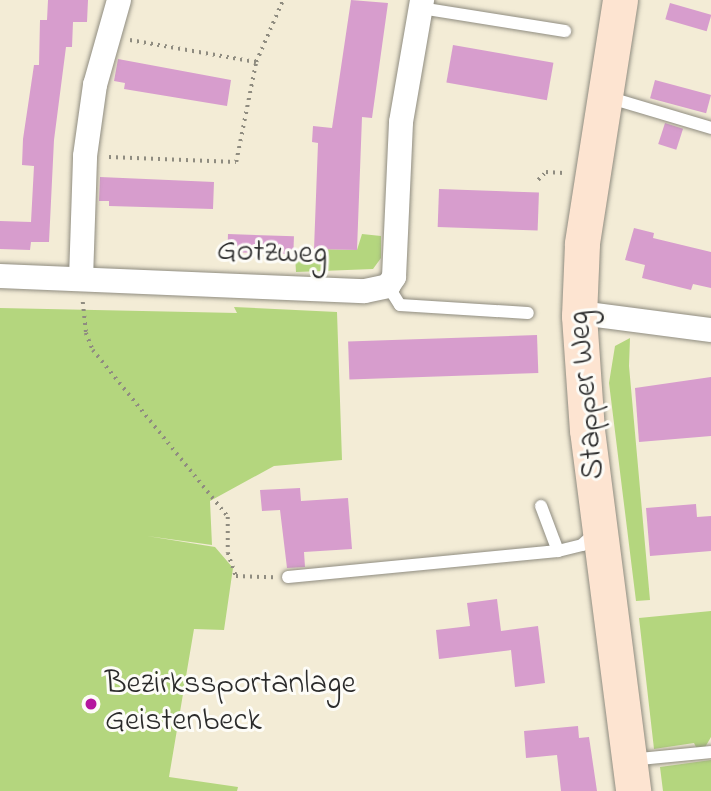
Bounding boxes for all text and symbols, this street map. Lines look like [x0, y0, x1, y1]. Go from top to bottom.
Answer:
street label: Gotzweg [216, 233, 328, 275]
street label: Stapper Weg [562, 309, 614, 481]
place label: Bezirkssportanlage Geistenbeck [105, 667, 356, 742]
marker: Bezirkssportanlage Geistenbeck [83, 696, 99, 712]

